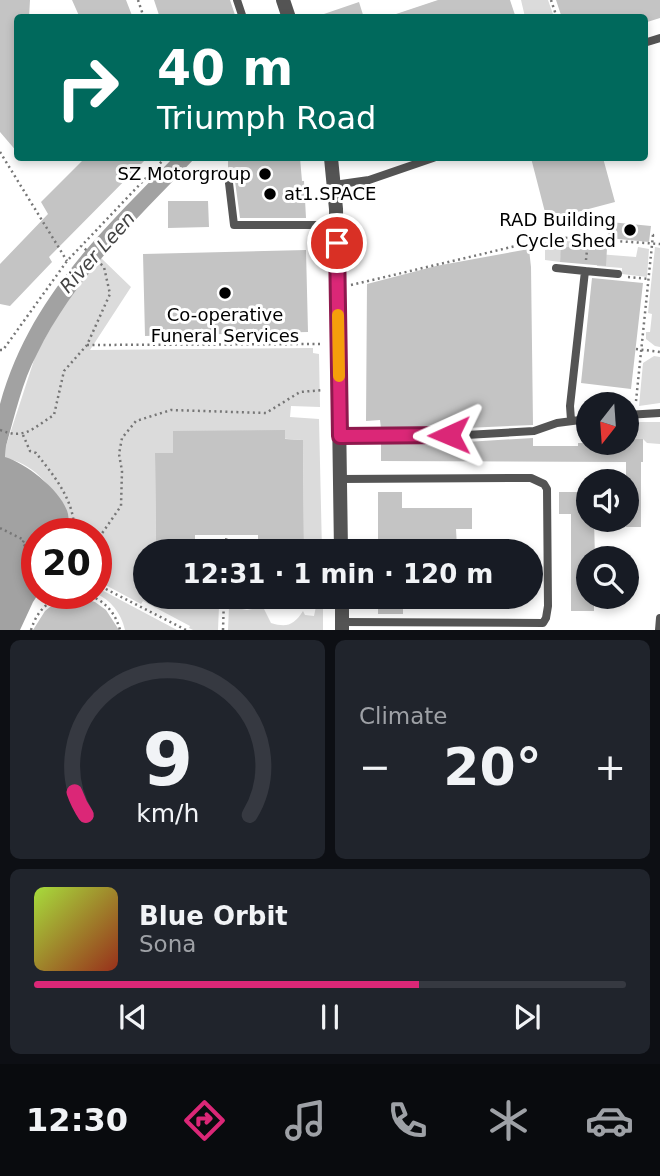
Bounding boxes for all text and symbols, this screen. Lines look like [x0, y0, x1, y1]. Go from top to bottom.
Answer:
text: 40 m [157, 40, 293, 97]
icon: right [42, 42, 133, 133]
text: Triumph Road [157, 99, 376, 137]
place label: SZ Motorgroup [118, 163, 251, 184]
marker: SZ Motorgroup [257, 166, 273, 182]
place label: at1.SPACE [284, 183, 376, 204]
marker: at1.SPACE [262, 186, 278, 202]
water label: River Leen [55, 207, 139, 297]
place label: RAD Building Cycle Shed [499, 209, 616, 251]
pin [307, 213, 367, 273]
marker: RAD Building Cycle Shed [622, 222, 638, 238]
icon: arrive [318, 224, 356, 262]
marker: Co-operative Funeral Services [217, 285, 233, 301]
place label: Co-operative Funeral Services [151, 304, 299, 346]
north arrow [576, 392, 639, 455]
map controls [576, 392, 639, 609]
position arrow [412, 398, 486, 472]
button: sound [576, 469, 639, 532]
speed limit sign: 20 [21, 518, 112, 609]
button: search [576, 546, 639, 609]
text: 12:31 · 1 min · 120 m [183, 559, 493, 589]
text: Climate [359, 703, 448, 729]
text: 9 [142, 718, 193, 803]
text: 20° [443, 737, 542, 797]
text: − [359, 745, 391, 789]
text: + [594, 745, 626, 789]
text: km/h [136, 799, 199, 828]
text: Blue Orbit [139, 901, 288, 931]
text: Sona [139, 931, 196, 957]
icon: previous [114, 998, 152, 1036]
icon: pause [311, 998, 349, 1036]
icon: next [508, 998, 546, 1036]
icon: directions [180, 1096, 229, 1145]
icon: music [281, 1096, 330, 1145]
icon: phone [383, 1096, 432, 1145]
icon: climate [484, 1096, 533, 1145]
icon: car [585, 1096, 634, 1145]
text: 12:30 [26, 1101, 128, 1139]

